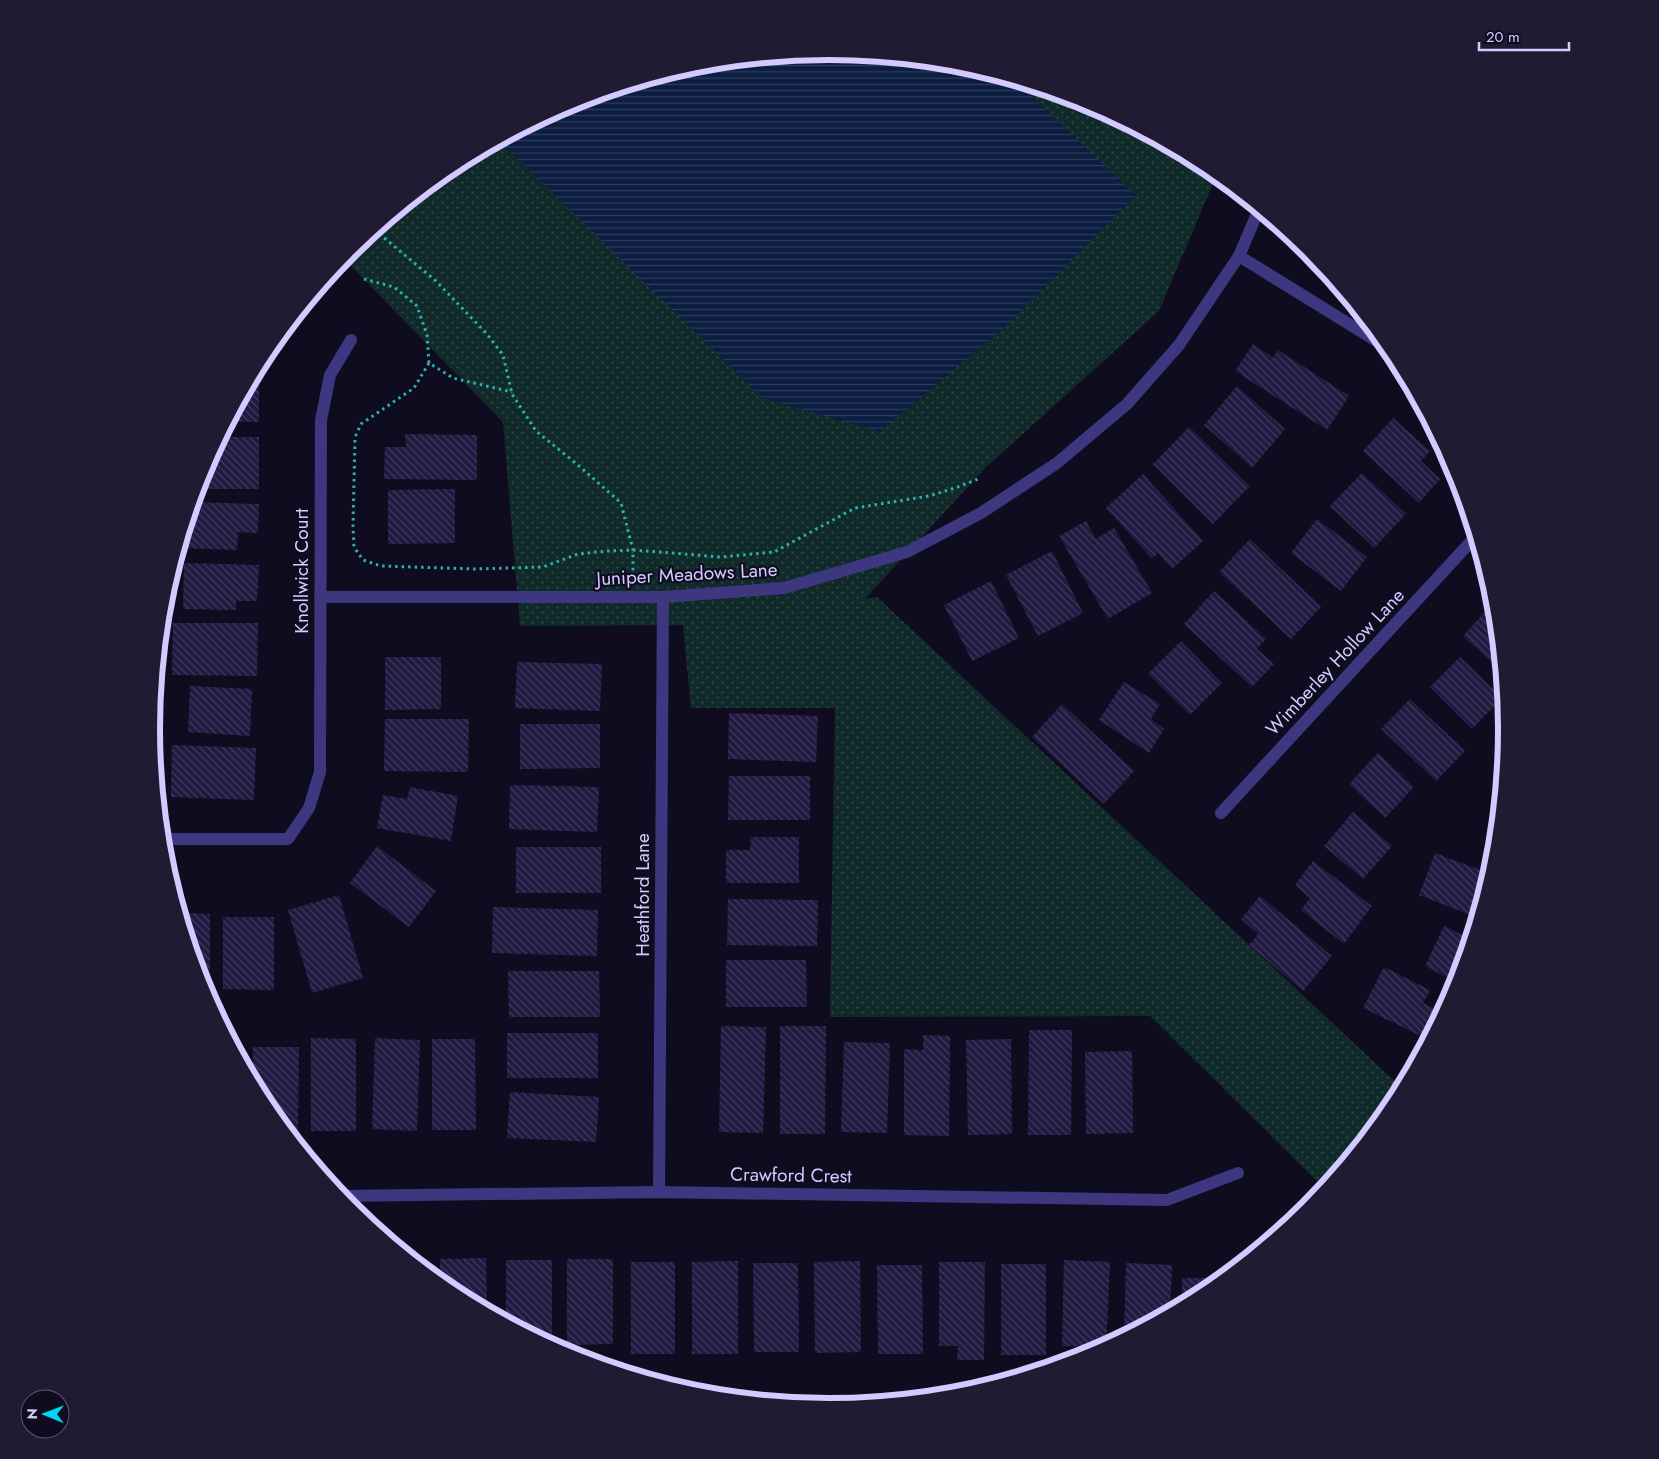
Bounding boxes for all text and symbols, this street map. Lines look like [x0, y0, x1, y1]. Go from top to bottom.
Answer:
scale bar [1479, 20, 1569, 52]
text: 20 m [1486, 26, 1520, 48]
street label: Knollwick Court [288, 508, 315, 634]
street label: Juniper Meadows Lane [593, 556, 778, 592]
street label: Wimberley Hollow Lane [1259, 582, 1411, 742]
street label: Heathford Lane [629, 833, 656, 957]
street label: Crawford Crest [730, 1160, 852, 1190]
north arrow [20, 1389, 70, 1439]
text: N [22, 1408, 42, 1420]

